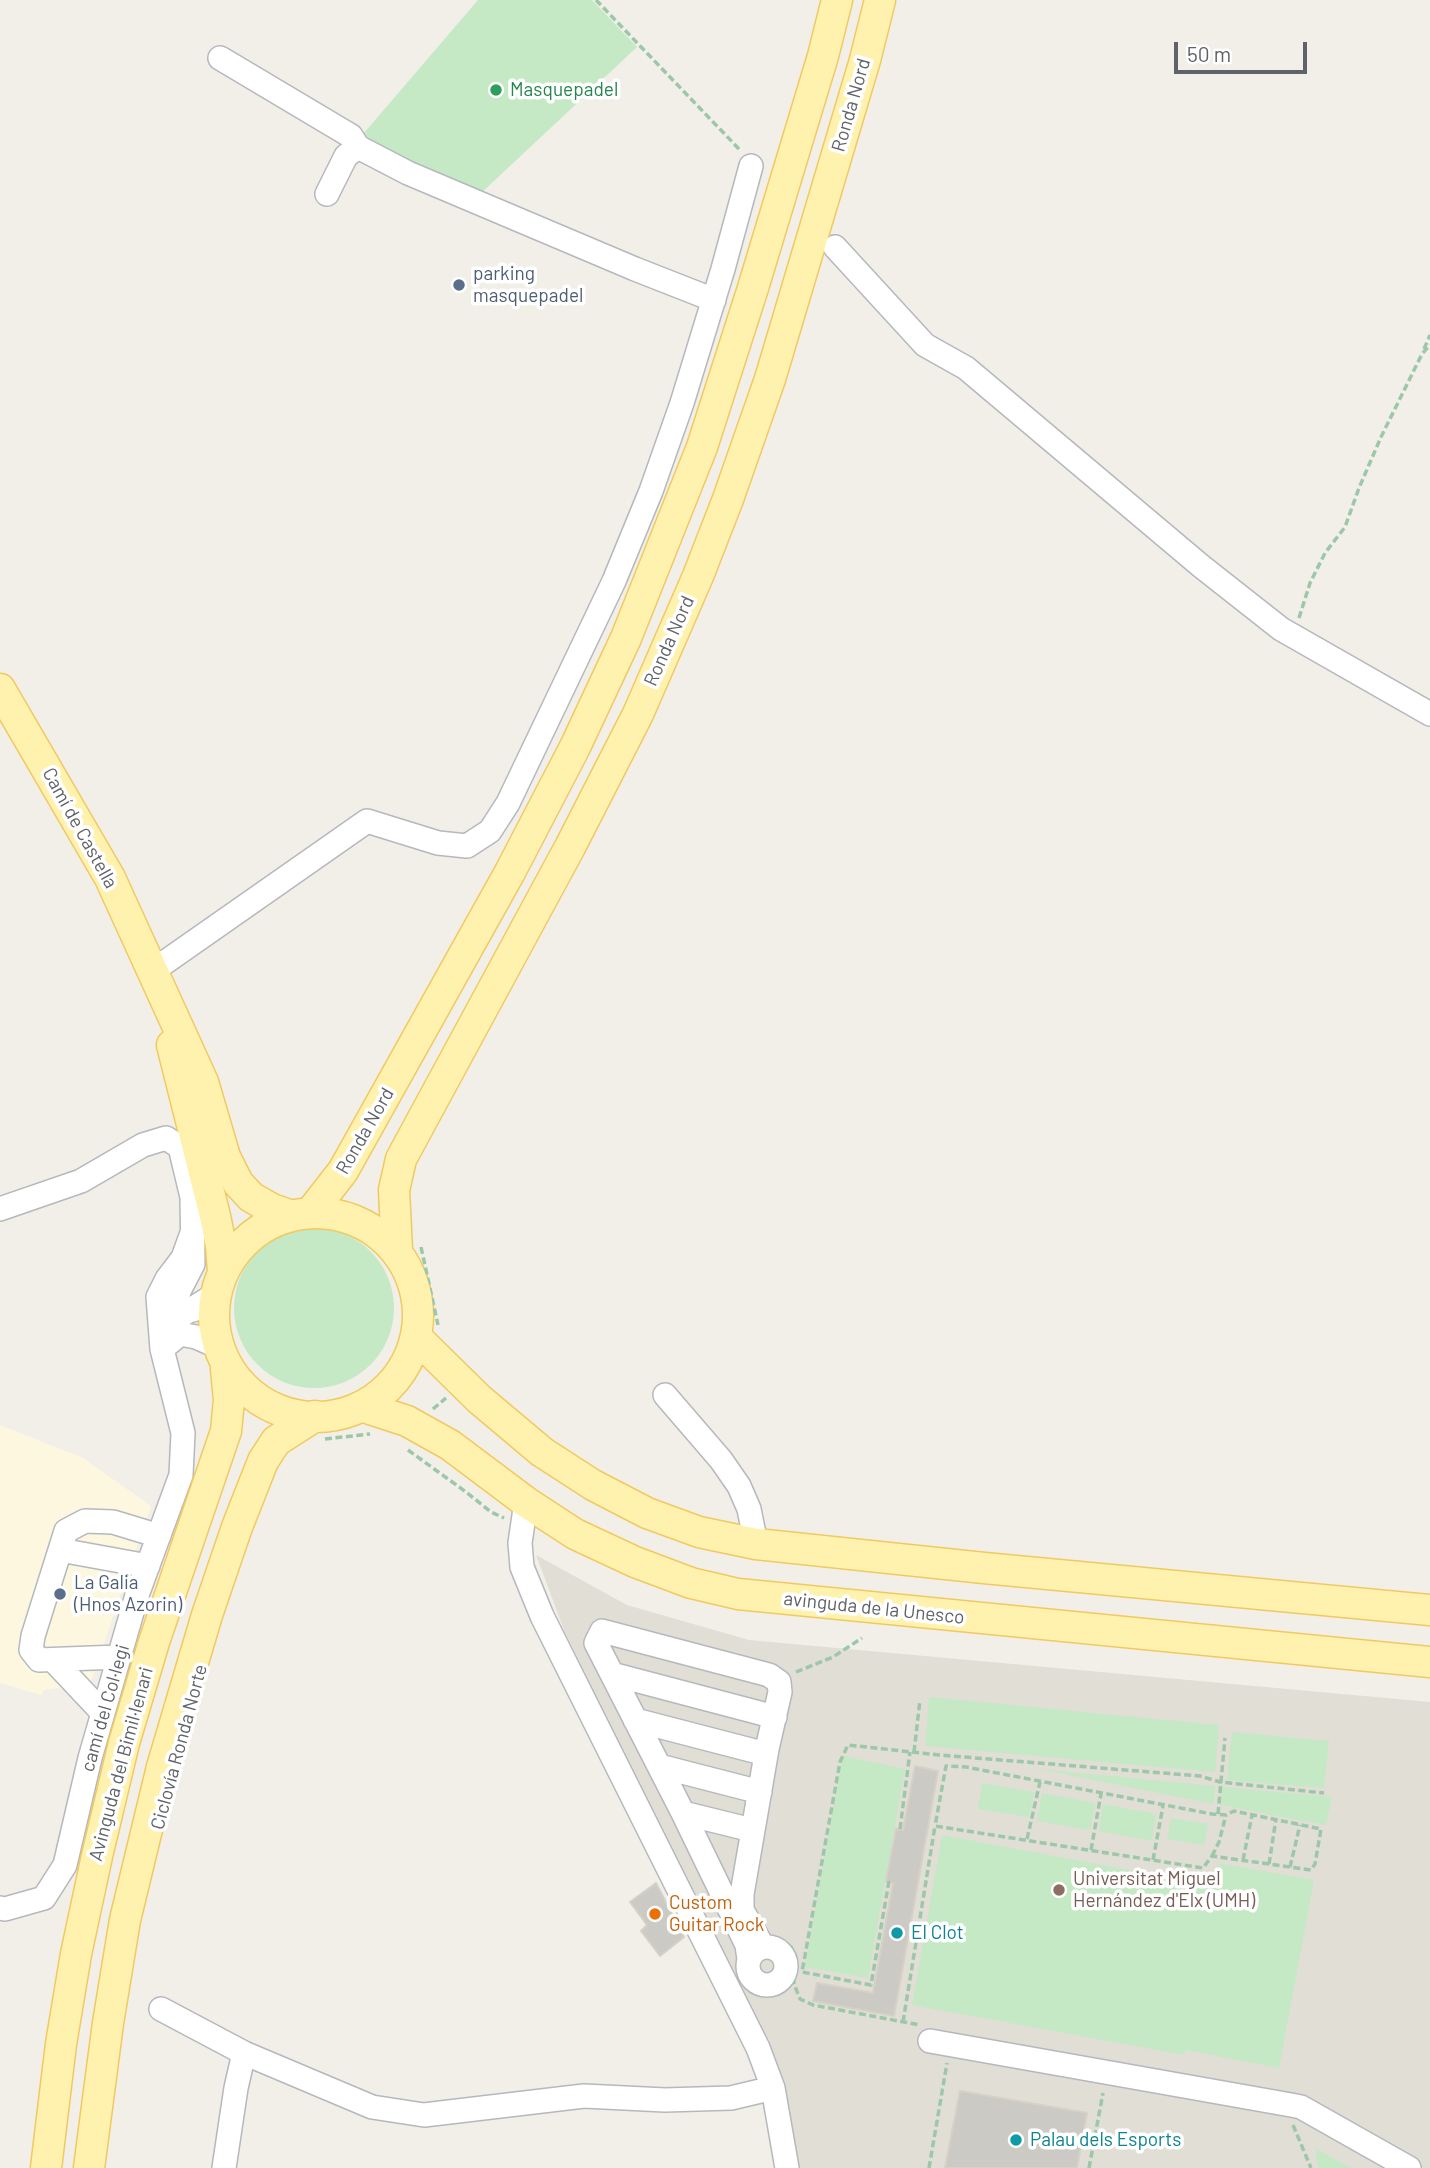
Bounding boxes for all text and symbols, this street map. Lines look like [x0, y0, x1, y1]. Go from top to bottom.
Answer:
scale bar [1178, 28, 1311, 72]
text: 50 m [1187, 41, 1231, 66]
street label: Ronda Nord [827, 56, 875, 154]
place label: Masquepadel [510, 79, 618, 101]
marker: Masquepadel [488, 82, 504, 98]
place label: parking masquepadel [473, 263, 583, 307]
marker: parking masquepadel [451, 277, 467, 293]
street label: Ronda Nord [639, 592, 699, 690]
street label: Camí de Castella [37, 764, 123, 892]
street label: Ronda Nord [331, 1084, 399, 1178]
place label: La Galia (Hnos Azorin) [74, 1572, 182, 1616]
marker: La Galia (Hnos Azorin) [52, 1586, 68, 1602]
street label: avinguda de la Unesco [782, 1587, 966, 1629]
street label: camí del Col·legi [76, 1642, 134, 1774]
street label: Ciclovía Ronda Norte [146, 1662, 212, 1832]
street label: Avinguda del Bimil·lenari [84, 1665, 158, 1863]
place label: Universitat Miguel Hernández d'Elx (UMH) [1073, 1868, 1255, 1912]
marker: Universitat Miguel Hernández d'Elx (UMH) [1051, 1882, 1067, 1898]
place label: Custom Guitar Rock [669, 1892, 764, 1936]
marker: Custom Guitar Rock [647, 1906, 663, 1922]
place label: El Clot [911, 1922, 964, 1944]
marker: El Clot [889, 1925, 905, 1941]
place label: Palau dels Esports [1030, 2129, 1181, 2151]
marker: Palau dels Esports [1008, 2132, 1024, 2148]

